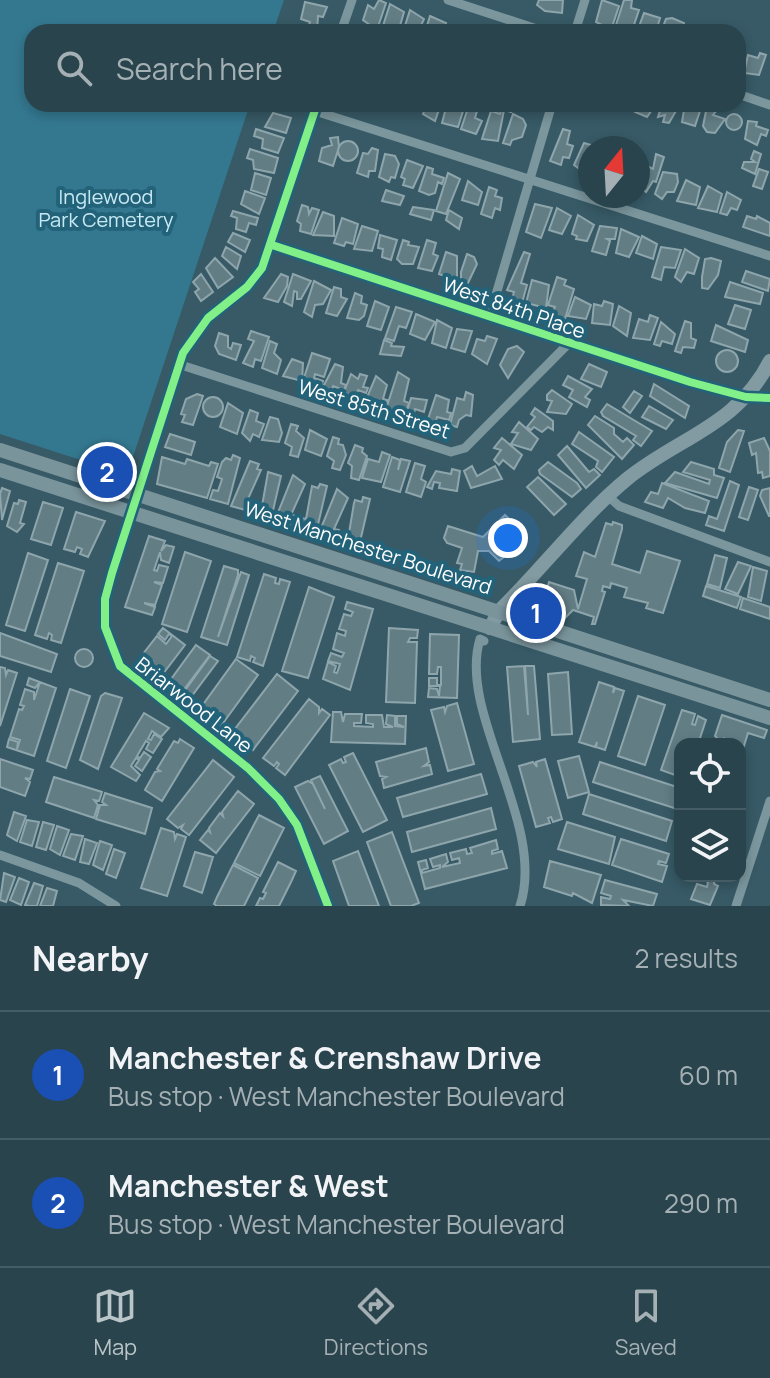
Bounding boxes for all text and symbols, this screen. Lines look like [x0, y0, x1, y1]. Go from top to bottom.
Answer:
search box [24, 24, 746, 112]
icon: search [52, 46, 96, 90]
text: Search here [116, 48, 283, 89]
north arrow [578, 136, 650, 208]
park label: Inglewood Park Cemetery [38, 183, 174, 233]
street label: West 84th Place [439, 270, 589, 345]
street label: West 85th Street [295, 373, 453, 444]
pin: 2 [81, 442, 133, 502]
street label: West Manchester Boulevard [241, 495, 495, 600]
your location [488, 518, 528, 558]
pin: 1 [510, 583, 562, 643]
street label: Briarwood Lane [130, 650, 258, 759]
map controls [674, 738, 746, 882]
button: locate [674, 738, 746, 810]
button: layers [674, 810, 746, 882]
text: Nearby [32, 935, 148, 981]
text: 2 results [634, 940, 738, 976]
text: Manchester & Crenshaw Drive [108, 1037, 541, 1078]
text: 1 [52, 1057, 64, 1093]
text: 60 m [679, 1057, 738, 1093]
text: Bus stop · West Manchester Boulevard [108, 1078, 565, 1114]
text: Manchester & West [108, 1165, 389, 1206]
text: 2 [50, 1185, 66, 1221]
text: 290 m [664, 1185, 738, 1221]
text: Bus stop · West Manchester Boulevard [108, 1206, 565, 1242]
tab: Map [93, 1284, 137, 1362]
tab: Directions [324, 1284, 428, 1362]
tab: Saved [615, 1284, 677, 1362]

